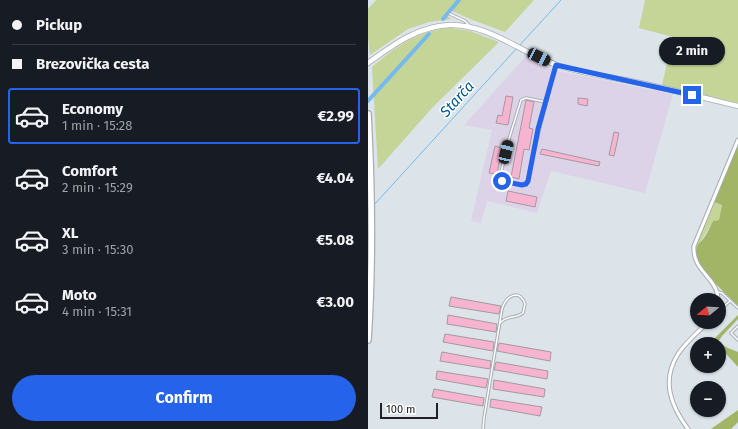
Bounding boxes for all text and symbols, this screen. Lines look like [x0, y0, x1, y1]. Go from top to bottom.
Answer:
text: Pickup [36, 16, 82, 34]
callout: 2 min [659, 37, 725, 65]
text: 2 min [676, 43, 708, 58]
car [526, 46, 552, 68]
text: Brezovička cesta [36, 55, 150, 73]
water label: Starča [436, 77, 478, 121]
route end [683, 86, 701, 104]
icon: car [14, 98, 50, 134]
text: Economy [62, 100, 123, 118]
text: €2.99 [317, 107, 354, 125]
text: 1 min · 15:28 [62, 118, 132, 133]
car [497, 139, 515, 165]
icon: car [14, 160, 50, 196]
text: Comfort [62, 162, 118, 180]
text: €4.04 [316, 169, 354, 187]
route start [493, 172, 511, 190]
text: 2 min · 15:29 [62, 180, 133, 195]
icon: car [14, 222, 50, 258]
text: XL [62, 224, 78, 242]
text: €5.08 [316, 231, 354, 249]
text: 3 min · 15:30 [62, 242, 134, 257]
icon: car [14, 284, 50, 320]
text: Moto [62, 286, 97, 304]
text: €3.00 [316, 293, 354, 311]
north arrow [690, 293, 726, 329]
map controls [690, 293, 726, 417]
text: 4 min · 15:31 [62, 304, 132, 319]
button: + [690, 337, 726, 373]
button: Confirm [12, 375, 356, 421]
button: − [690, 381, 726, 417]
scale bar [380, 401, 438, 420]
text: 100 m [386, 403, 415, 416]

